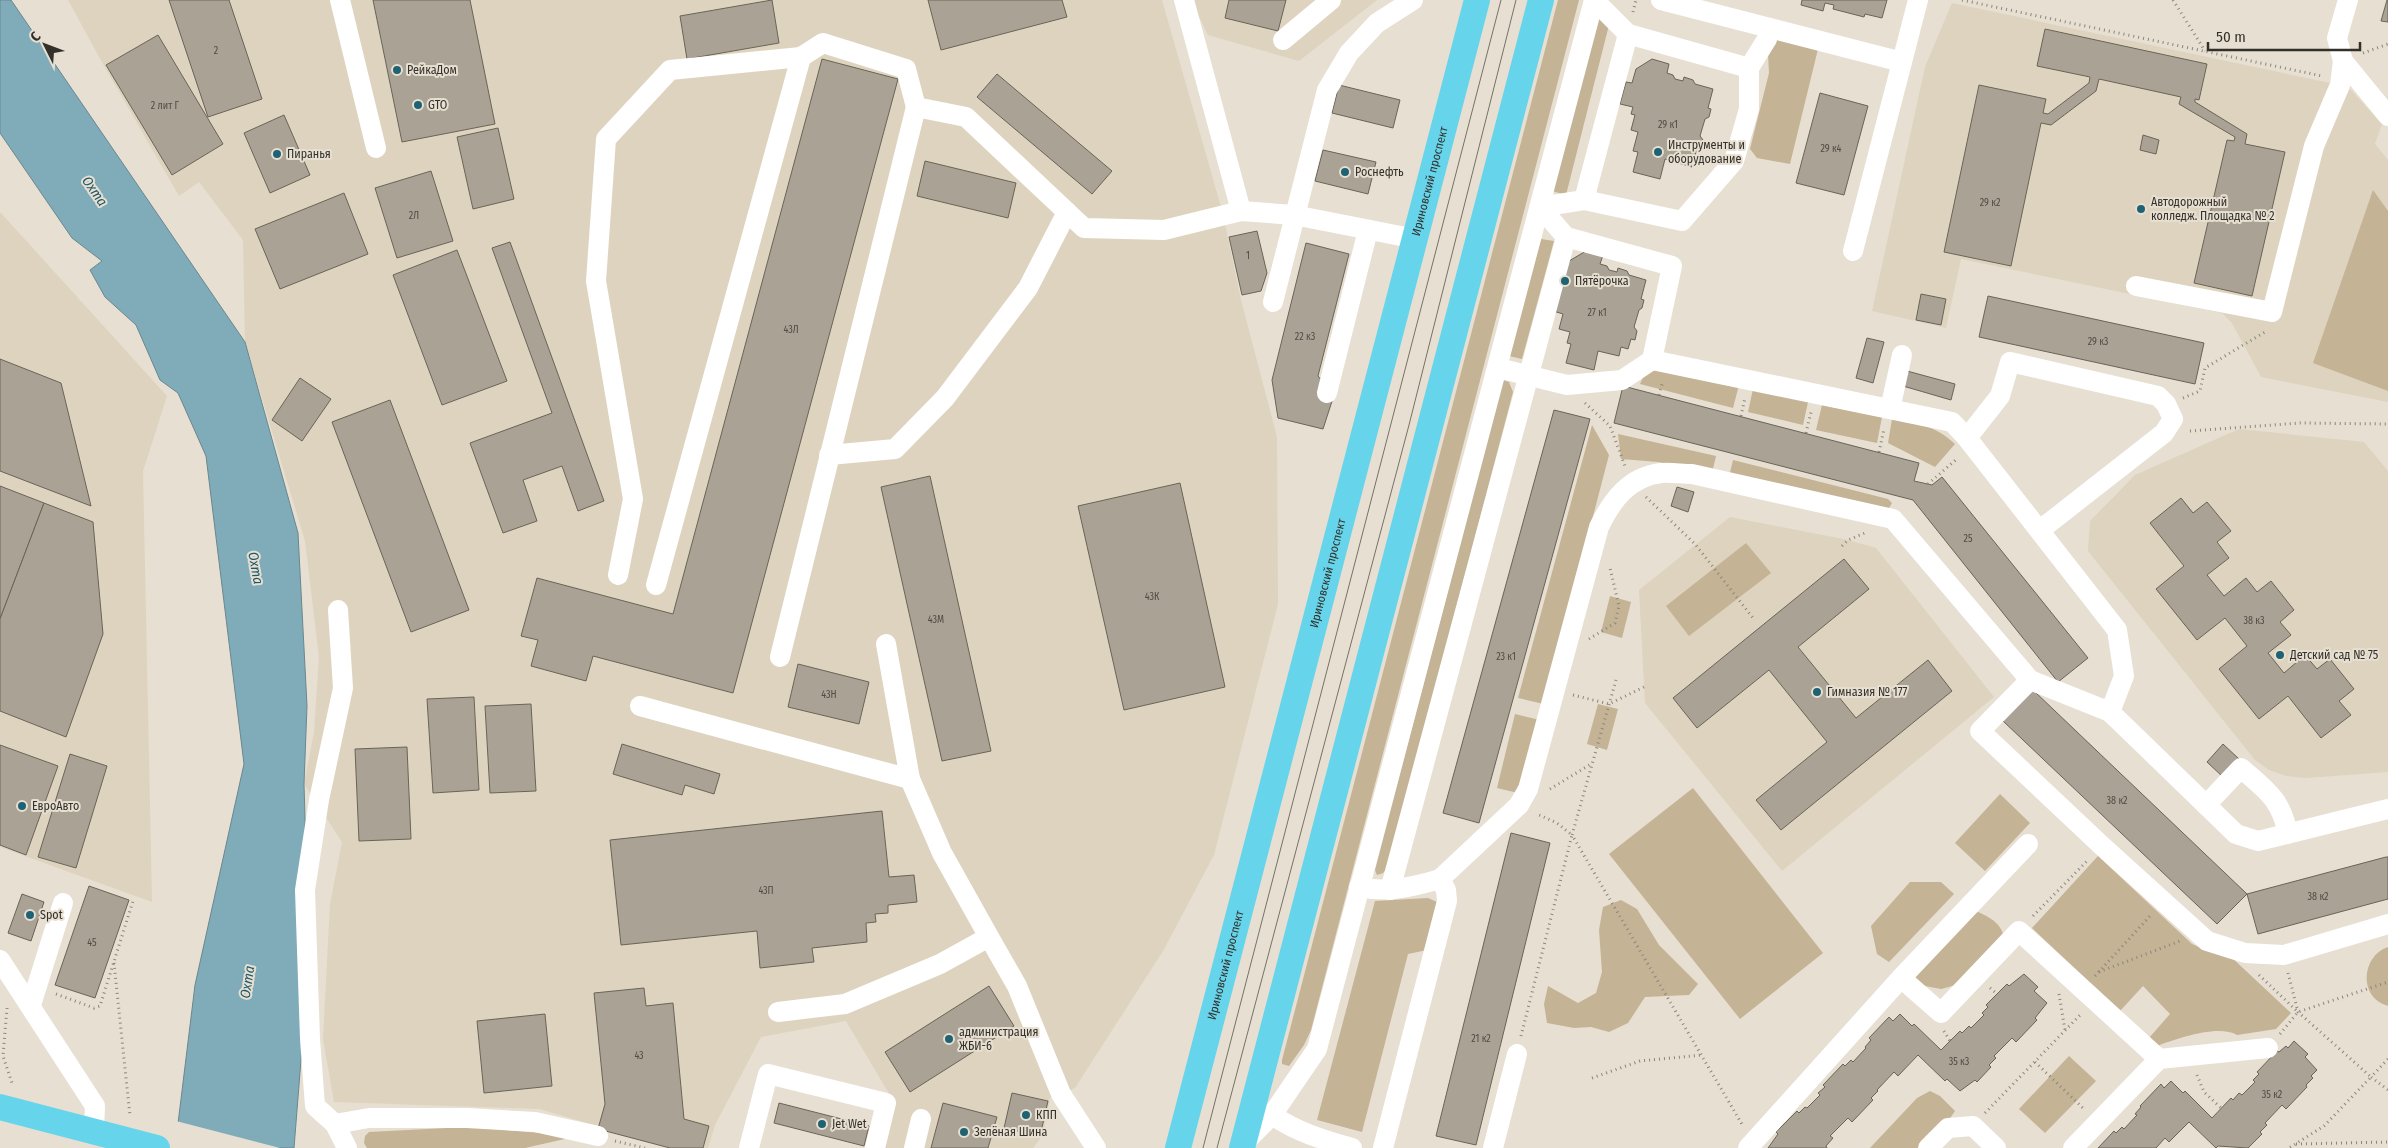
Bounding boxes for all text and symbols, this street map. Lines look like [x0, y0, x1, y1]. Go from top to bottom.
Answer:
north arrow [20, 20, 70, 70]
scale bar [2208, 20, 2360, 52]
text: С [27, 28, 45, 45]
text: 50 m [2216, 28, 2246, 46]
house number: 2 [214, 45, 219, 57]
place label: РейкаДом [407, 63, 457, 77]
marker: РейкаДом [391, 64, 403, 76]
place label: GTO [428, 98, 447, 112]
marker: GTO [412, 99, 424, 111]
house number: 2 лит Г [151, 100, 180, 112]
house number: 29 к1 [1658, 119, 1678, 131]
street label: Ириновский проспект [1409, 125, 1451, 237]
place label: Инструменты и оборудование [1668, 138, 1745, 166]
house number: 29 к4 [1821, 143, 1842, 155]
marker: Инструменты и оборудование [1652, 146, 1664, 158]
place label: Пиранья [287, 147, 331, 161]
marker: Пиранья [271, 148, 283, 160]
place label: Роснефть [1355, 165, 1404, 179]
marker: Роснефть [1339, 166, 1351, 178]
water label: Охта [78, 173, 111, 210]
place label: Автодорожный колледж. Площадка № 2 [2151, 195, 2275, 223]
house number: 29 к2 [1980, 197, 2001, 209]
marker: Автодорожный колледж. Площадка № 2 [2135, 203, 2147, 215]
house number: 2Л [409, 210, 419, 222]
house number: 1 [1246, 250, 1250, 262]
place label: Пятёрочка [1575, 274, 1629, 288]
marker: Пятёрочка [1559, 275, 1571, 287]
house number: 27 к1 [1587, 307, 1607, 319]
house number: 43Л [783, 324, 799, 336]
house number: 22 к3 [1295, 331, 1316, 343]
house number: 29 к3 [2088, 336, 2109, 348]
street label: Ириновский проспект [1307, 517, 1349, 629]
house number: 25 [1964, 533, 1973, 545]
water label: Охта [244, 551, 267, 586]
house number: 43К [1145, 591, 1160, 603]
house number: 43М [928, 614, 944, 626]
house number: 38 к3 [2243, 615, 2265, 627]
place label: Детский сад № 75 [2289, 648, 2379, 662]
marker: Детский сад № 75 [2274, 649, 2286, 661]
house number: 23 к1 [1496, 651, 1516, 663]
place label: Гимназия № 177 [1827, 685, 1908, 699]
marker: Гимназия № 177 [1811, 686, 1823, 698]
house number: 43Н [821, 689, 837, 701]
house number: 38 к2 [2107, 795, 2128, 807]
place label: ЕвроАвто [32, 799, 79, 813]
marker: ЕвроАвто [16, 800, 28, 812]
house number: 43П [758, 885, 774, 897]
house number: 38 к2 [2308, 891, 2329, 903]
place label: Spot [40, 908, 63, 922]
marker: Spot [24, 909, 36, 921]
street label: Ириновский проспект [1205, 909, 1247, 1021]
house number: 45 [87, 937, 97, 949]
water label: Охта [237, 965, 258, 1000]
place label: администрация ЖБИ-6 [959, 1025, 1038, 1053]
marker: администрация ЖБИ-6 [943, 1033, 955, 1045]
house number: 21 к2 [1471, 1033, 1491, 1045]
house number: 43 [634, 1050, 644, 1062]
house number: 35 к3 [1949, 1056, 1970, 1068]
house number: 35 к2 [2262, 1089, 2283, 1101]
place label: КПП [1036, 1108, 1057, 1122]
marker: КПП [1020, 1109, 1032, 1121]
place label: Jet Wet [832, 1117, 867, 1131]
marker: Jet Wet [816, 1118, 828, 1130]
place label: Зелёная Шина [974, 1125, 1047, 1139]
marker: Зелёная Шина [958, 1126, 970, 1138]

